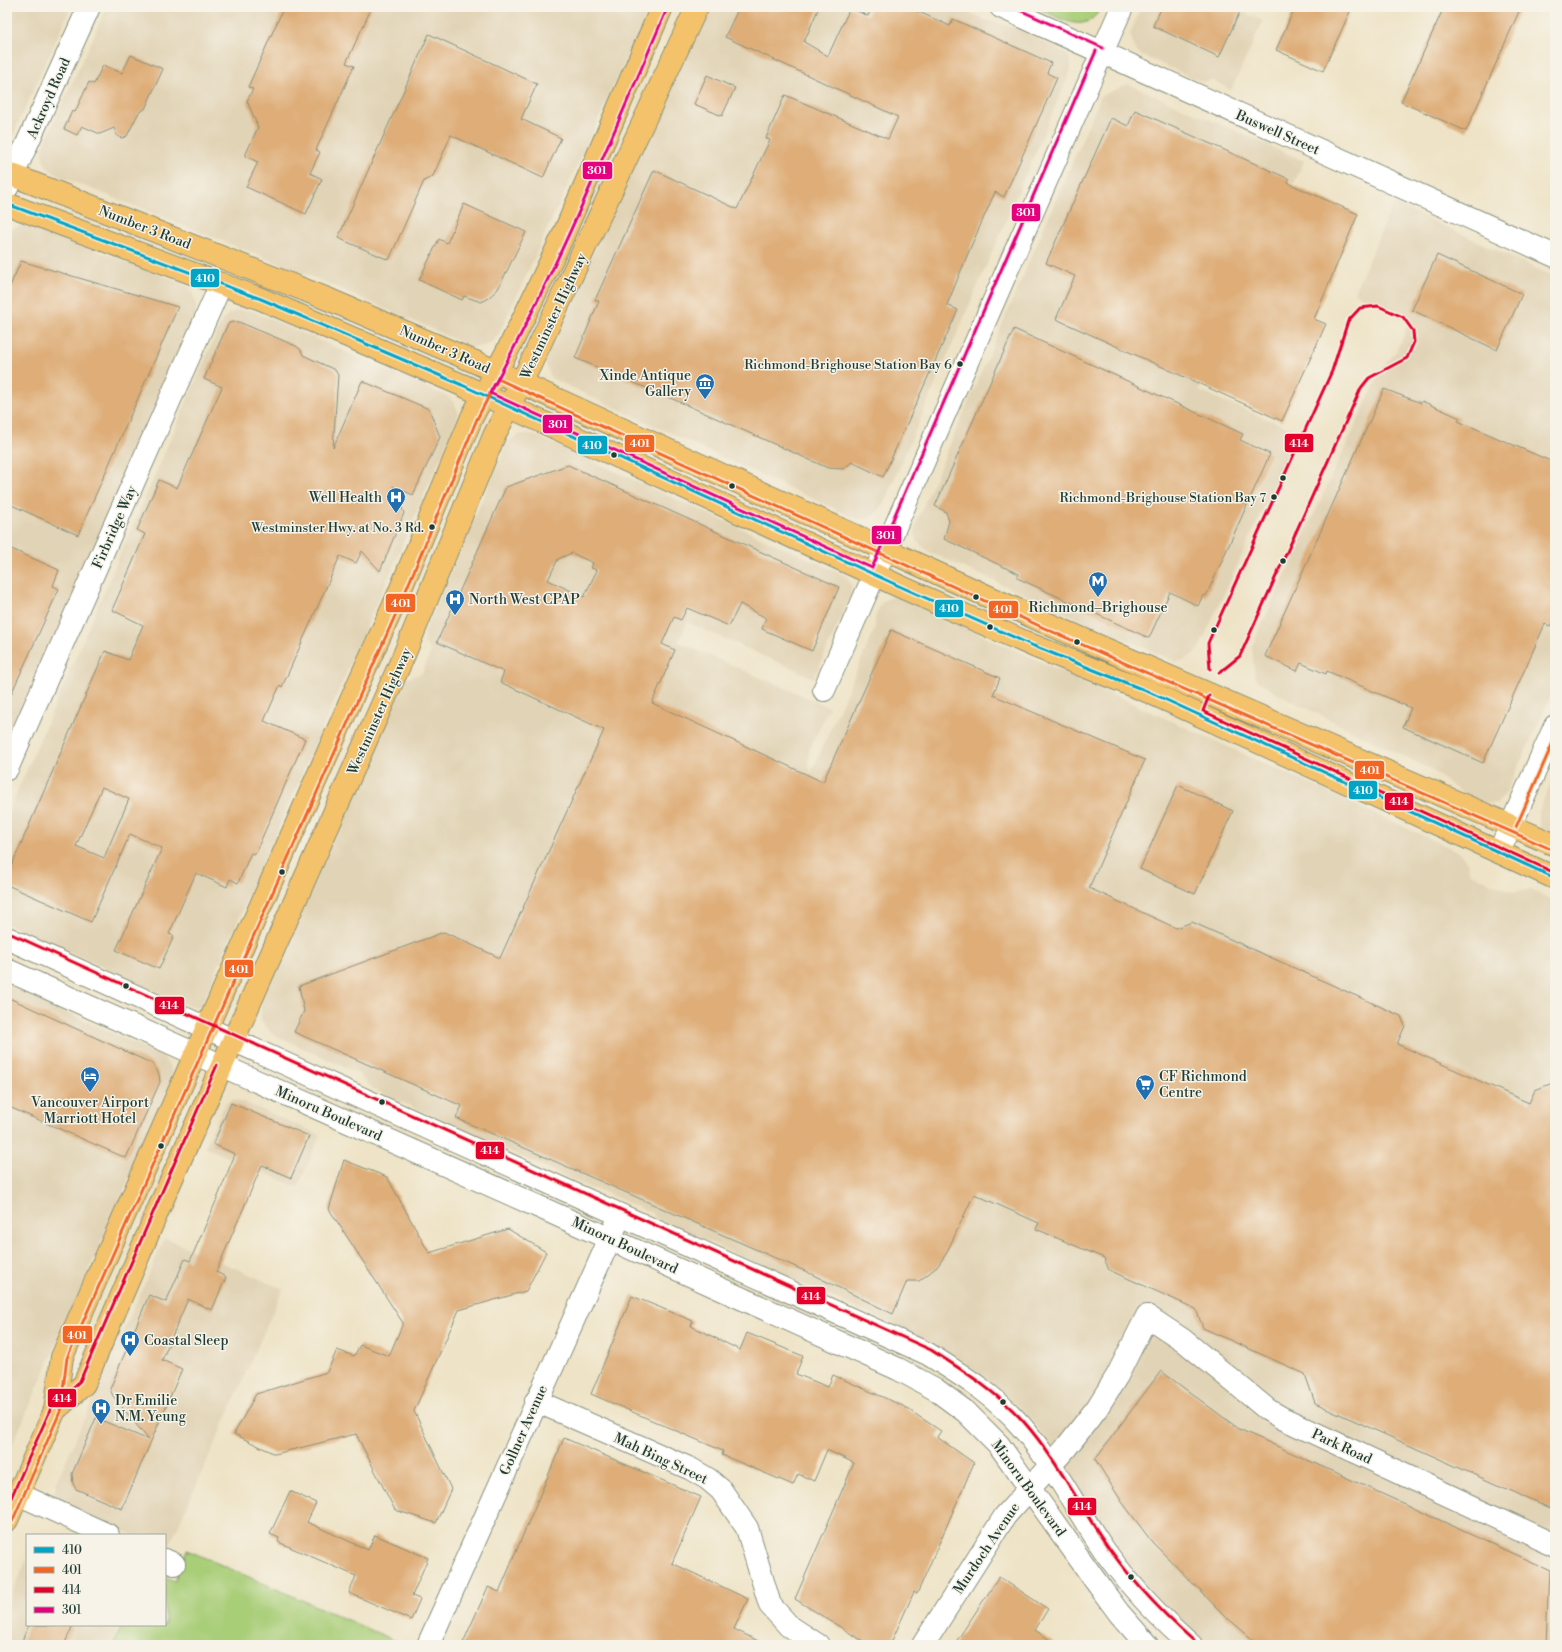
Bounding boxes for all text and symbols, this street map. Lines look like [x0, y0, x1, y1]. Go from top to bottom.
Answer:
street label: Ackroyd Road [23, 55, 75, 143]
street label: Buswell Street [1232, 106, 1322, 159]
line badge: 301 [582, 161, 613, 180]
text: 301 [587, 164, 607, 178]
street label: Number 3 Road [96, 202, 193, 254]
line badge: 301 [1011, 203, 1041, 222]
text: 301 [1016, 206, 1036, 220]
street label: Westminster Highway [516, 250, 591, 383]
line badge: 410 [190, 268, 220, 288]
text: 410 [195, 272, 215, 286]
street label: Number 3 Road [396, 322, 493, 378]
place label: Richmond-Brighouse Station Bay 6 [744, 357, 952, 373]
marker: Richmond-Brighouse Station Bay 6 [955, 359, 965, 369]
place label: Xinde Antique Gallery [598, 367, 691, 401]
museum icon: Xinde Antique Gallery [694, 372, 716, 400]
line badge: 301 [542, 414, 573, 434]
text: 301 [548, 418, 568, 432]
line badge: 414 [1284, 433, 1314, 453]
line badge: 401 [624, 434, 655, 453]
line badge: 410 [577, 435, 608, 455]
text: 401 [630, 437, 651, 451]
text: 414 [1289, 437, 1309, 451]
text: 410 [582, 439, 602, 453]
unlabelled marker [609, 450, 619, 460]
unlabelled marker [1278, 473, 1288, 483]
unlabelled marker [727, 481, 737, 491]
street label: Firbridge Way [89, 483, 141, 572]
hospital icon: Well Health [385, 486, 407, 514]
place label: Well Health [308, 489, 383, 507]
place label: Richmond-Brighouse Station Bay 7 [1059, 490, 1266, 506]
marker: Richmond-Brighouse Station Bay 7 [1269, 492, 1279, 502]
place label: Westminster Hwy. at No. 3 Rd. [250, 520, 424, 536]
marker: Westminster Hwy. at No. 3 Rd. [427, 522, 437, 532]
line badge: 301 [871, 525, 902, 545]
text: 301 [876, 529, 896, 543]
unlabelled marker [1278, 556, 1288, 566]
metro station icon: Richmond–Brighouse [1087, 570, 1109, 598]
hospital icon: North West CPAP [444, 588, 466, 616]
place label: North West CPAP [469, 591, 580, 609]
unlabelled marker [971, 592, 981, 602]
line badge: 401 [385, 593, 416, 613]
text: 401 [391, 597, 412, 611]
line badge: 410 [934, 599, 964, 618]
place label: Richmond–Brighouse [1029, 599, 1168, 617]
line badge: 401 [988, 600, 1019, 619]
text: 410 [939, 602, 959, 616]
text: 401 [993, 603, 1014, 617]
unlabelled marker [985, 622, 995, 632]
unlabelled marker [1209, 625, 1219, 635]
unlabelled marker [1072, 637, 1082, 647]
street label: Westminster Highway [343, 645, 416, 779]
line badge: 401 [1354, 760, 1385, 780]
text: 401 [1360, 764, 1381, 778]
line badge: 410 [1348, 780, 1378, 800]
text: 410 [1353, 784, 1373, 798]
line badge: 414 [1384, 792, 1414, 811]
text: 414 [1389, 795, 1409, 809]
unlabelled marker [277, 867, 287, 877]
line badge: 401 [224, 959, 254, 978]
text: 401 [229, 963, 250, 977]
unlabelled marker [121, 981, 131, 991]
line badge: 414 [154, 996, 185, 1015]
text: 414 [159, 999, 179, 1013]
hotel icon: Vancouver Airport Marriott Hotel [79, 1065, 101, 1093]
place label: CF Richmond Centre [1159, 1068, 1247, 1102]
supermarket icon: CF Richmond Centre [1134, 1073, 1156, 1101]
street label: Minoru Boulevard [272, 1082, 385, 1146]
place label: Vancouver Airport Marriott Hotel [30, 1094, 149, 1128]
unlabelled marker [377, 1097, 387, 1107]
unlabelled marker [156, 1141, 166, 1151]
line badge: 414 [475, 1141, 505, 1160]
text: 414 [480, 1144, 500, 1158]
street label: Minoru Boulevard [569, 1213, 681, 1278]
line badge: 414 [796, 1286, 826, 1305]
text: 414 [801, 1290, 821, 1304]
line badge: 401 [62, 1325, 93, 1344]
text: 401 [67, 1329, 88, 1343]
hospital icon: Coastal Sleep [119, 1329, 141, 1357]
place label: Coastal Sleep [144, 1332, 229, 1350]
street label: Gollner Avenue [496, 1382, 552, 1478]
line badge: 414 [47, 1388, 77, 1408]
text: 414 [52, 1392, 72, 1406]
place label: Dr Emilie N.M. Yeung [115, 1392, 187, 1426]
hospital icon: Dr Emilie N.M. Yeung [90, 1397, 112, 1425]
unlabelled marker [998, 1397, 1008, 1407]
street label: Park Road [1309, 1425, 1375, 1469]
street label: Mah Bing Street [611, 1429, 710, 1489]
street label: Minoru Boulevard [987, 1437, 1069, 1541]
line badge: 414 [1067, 1497, 1097, 1516]
street label: Murdoch Avenue [950, 1499, 1024, 1598]
text: 414 [1072, 1500, 1092, 1514]
legend [26, 1534, 166, 1626]
text: 410 [62, 1543, 82, 1558]
text: 401 [62, 1563, 83, 1578]
unlabelled marker [1126, 1572, 1136, 1582]
text: 414 [62, 1583, 81, 1598]
text: 301 [62, 1603, 82, 1618]

